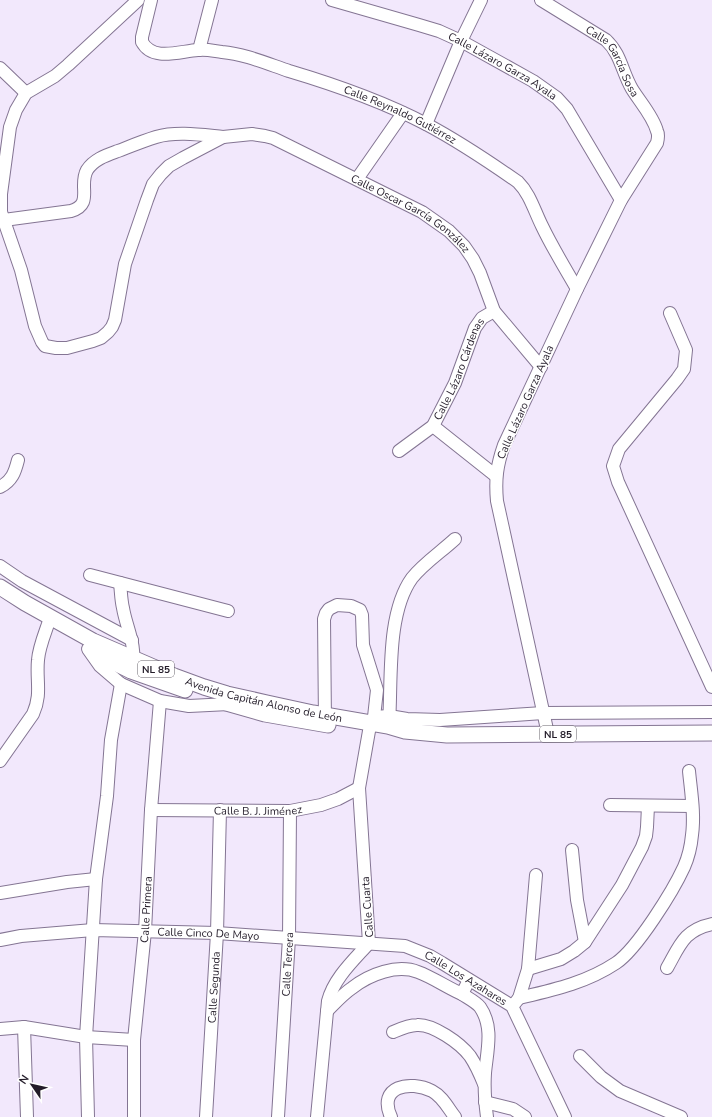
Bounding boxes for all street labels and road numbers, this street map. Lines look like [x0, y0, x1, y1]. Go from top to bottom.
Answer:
street label: Calle García Sosa [583, 22, 642, 100]
street label: Calle Lázaro Garza Ayala [446, 29, 560, 104]
street label: Calle Reynaldo Gutiérrez [342, 82, 459, 148]
street label: Calle Oscar García González [348, 171, 473, 256]
street label: Calle Lázaro Cárdenas [430, 315, 488, 423]
street label: Calle Lázaro Garza Ayala [494, 343, 557, 462]
road number: NL 85 [138, 661, 174, 677]
street label: Avenida Capitán Alonso de León [183, 674, 343, 726]
road number: NL 85 [540, 726, 576, 742]
street label: Calle B. J. Jiménez [214, 802, 303, 819]
street label: Calle Primera [137, 876, 156, 944]
street label: Calle Cuarta [358, 876, 377, 938]
street label: Calle Cinco De Mayo [157, 925, 260, 944]
street label: Calle Tercera [278, 932, 297, 997]
street label: Calle Los Azahares [422, 948, 510, 1009]
street label: Calle Segunda [205, 951, 224, 1024]

